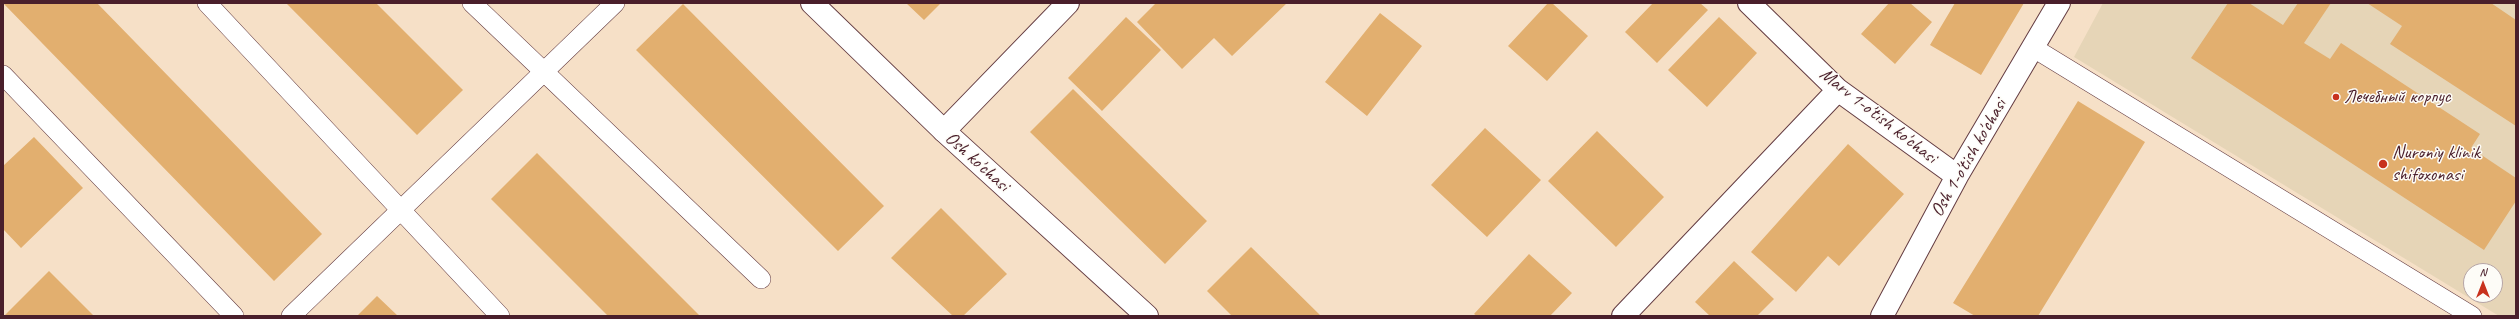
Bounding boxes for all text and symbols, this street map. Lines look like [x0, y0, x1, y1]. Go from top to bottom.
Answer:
street label: Marv 1-o'tish ko'chasi [1815, 63, 1941, 169]
place label: Лечебный корпус [2344, 86, 2450, 108]
marker: Лечебный корпус [2331, 92, 2341, 102]
street label: Osh 1-o'tish ko'chasi [1926, 95, 2012, 221]
street label: Osh ko'chasi [940, 127, 1014, 197]
place label: Nuroniy klinik shifoxonasi [2392, 142, 2480, 186]
marker: Nuroniy klinik shifoxonasi [2377, 158, 2389, 170]
north arrow [2463, 263, 2503, 303]
text: N [2480, 265, 2486, 279]

